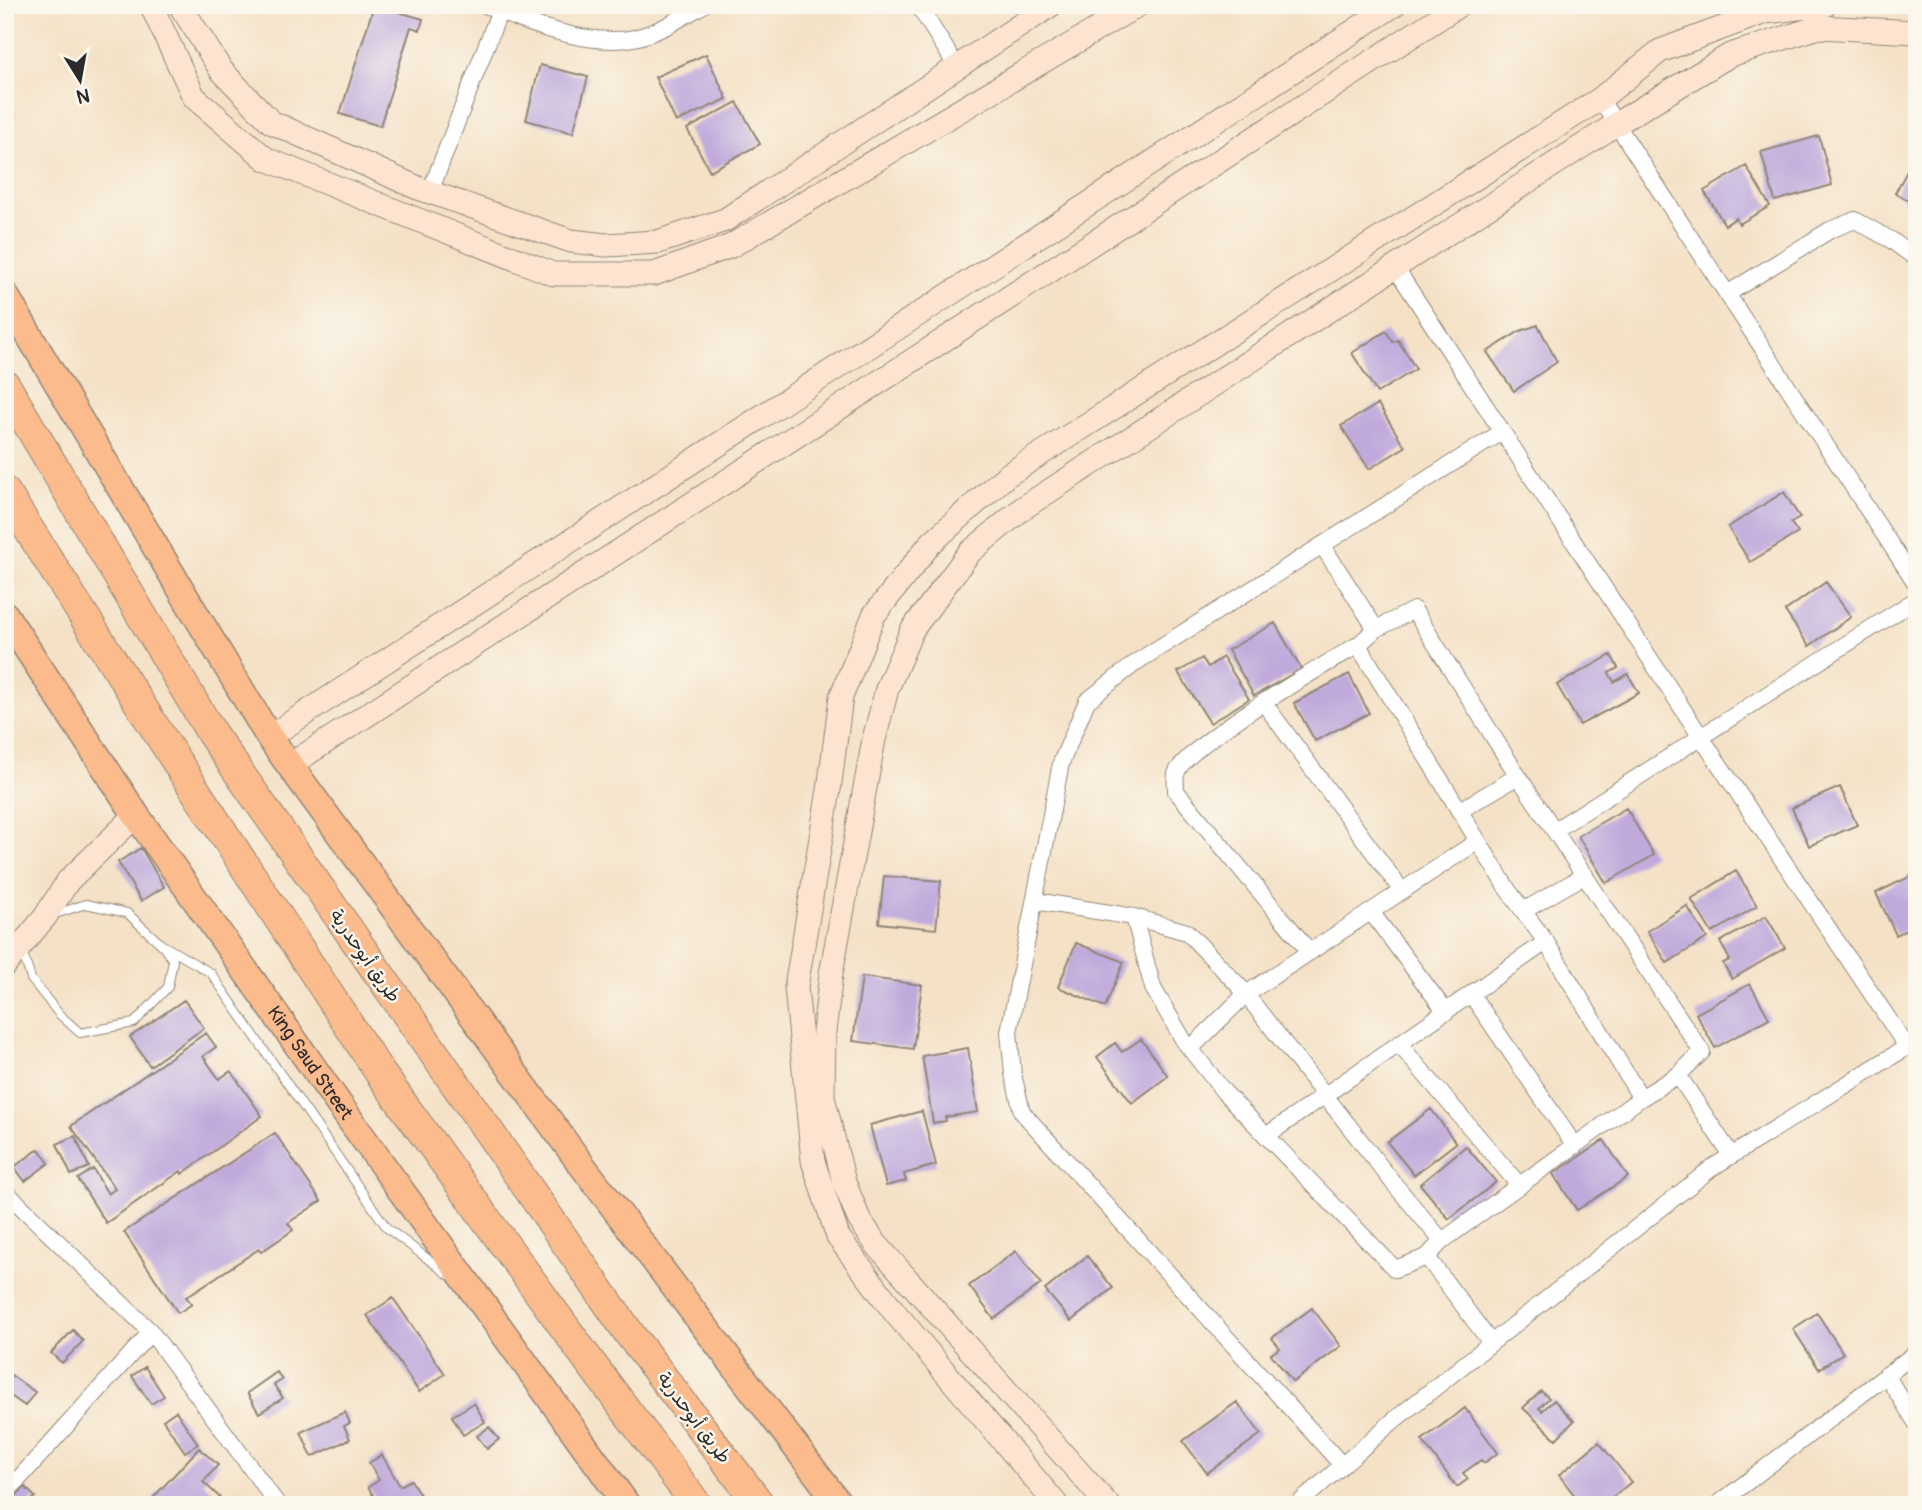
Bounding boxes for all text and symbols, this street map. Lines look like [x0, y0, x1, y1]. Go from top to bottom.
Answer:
north arrow [46, 46, 116, 116]
text: N [74, 83, 92, 109]
street label: طريق أبوحدرية [324, 905, 406, 1007]
street label: King Saud Street [262, 1002, 358, 1125]
street label: طريق أبوحدرية [652, 1368, 736, 1468]

